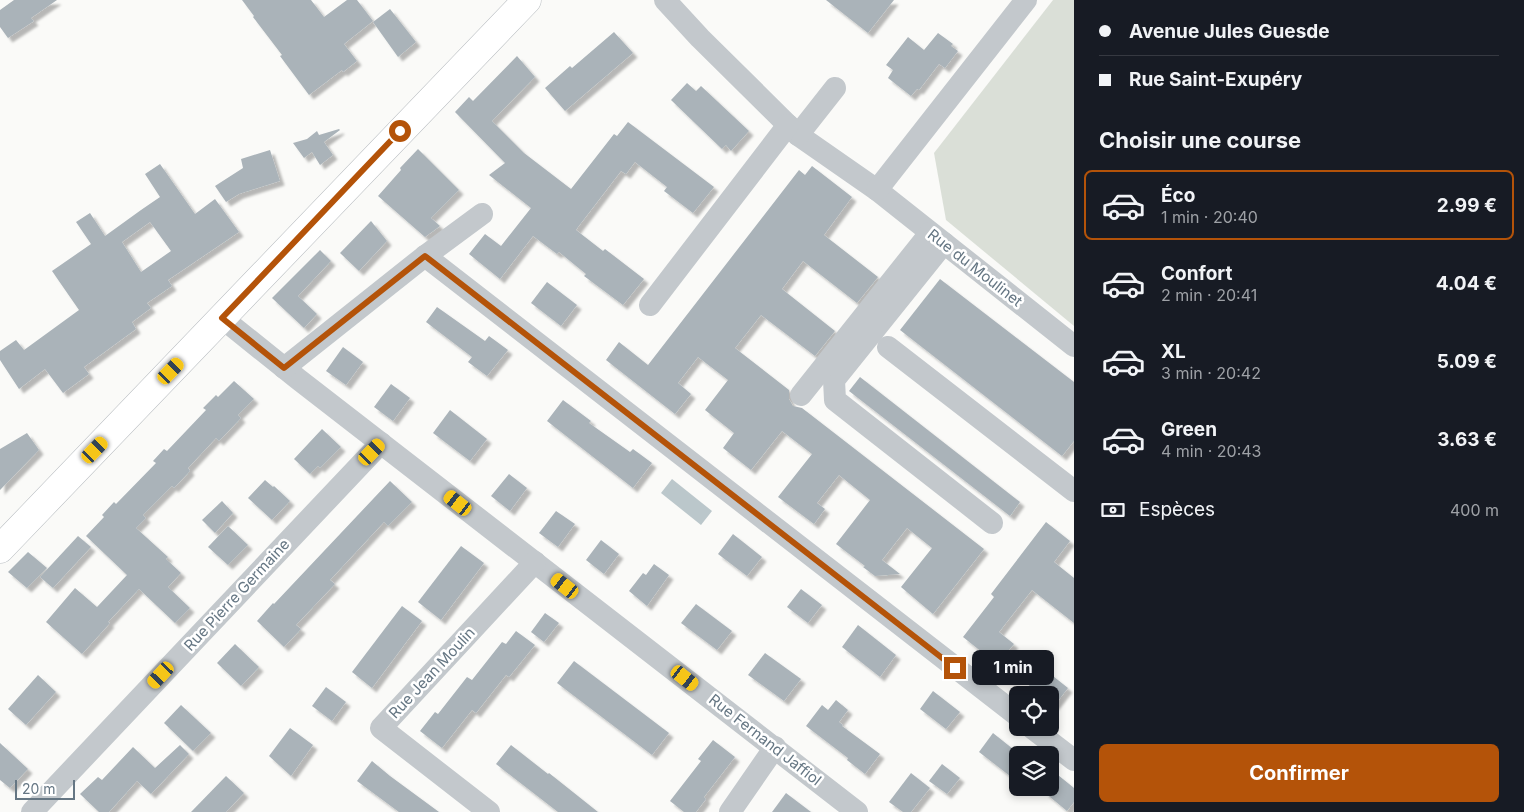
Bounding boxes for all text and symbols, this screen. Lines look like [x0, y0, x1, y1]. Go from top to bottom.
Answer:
text: Avenue Jules Guesde [1129, 20, 1330, 43]
text: Rue Saint-Exupéry [1129, 68, 1302, 91]
route start [389, 120, 411, 142]
text: Choisir une course [1099, 127, 1301, 153]
icon: car [1101, 183, 1146, 228]
text: Éco [1161, 184, 1195, 207]
text: 2.99 € [1437, 194, 1497, 217]
text: 1 min · 20:40 [1161, 207, 1258, 227]
street label: Rue du Moulinet [924, 225, 1027, 311]
icon: car [1101, 261, 1146, 306]
text: Confort [1161, 262, 1232, 285]
text: 4.04 € [1436, 272, 1497, 295]
text: 2 min · 20:41 [1161, 285, 1257, 305]
icon: car [1101, 339, 1146, 384]
text: XL [1161, 340, 1186, 363]
text: 5.09 € [1437, 350, 1497, 373]
car [155, 355, 186, 387]
text: 3 min · 20:42 [1161, 363, 1261, 383]
icon: car [1101, 417, 1146, 462]
text: Green [1161, 418, 1217, 441]
text: 3.63 € [1437, 428, 1497, 451]
car [79, 434, 110, 466]
car [356, 436, 387, 468]
text: 4 min · 20:43 [1161, 441, 1261, 461]
car [441, 488, 474, 518]
icon: cash [1099, 496, 1127, 524]
text: Espèces [1139, 498, 1215, 521]
text: 400 m [1450, 500, 1499, 520]
street label: Rue Pierre Germaine [180, 535, 293, 655]
car [548, 571, 581, 601]
street label: Rue Jean Moulin [384, 623, 479, 722]
callout: 1 min [972, 650, 1055, 686]
route end [944, 657, 966, 679]
text: 1 min [993, 657, 1033, 677]
car [145, 659, 176, 691]
car [668, 663, 701, 693]
map controls [1009, 686, 1059, 796]
button: locate [1009, 686, 1059, 736]
street label: Rue Fernand Jaffiol [705, 690, 825, 789]
button: Confirmer [1099, 744, 1499, 802]
button: layers [1009, 746, 1059, 796]
scale bar [15, 777, 75, 800]
text: 20 m [22, 780, 56, 797]

